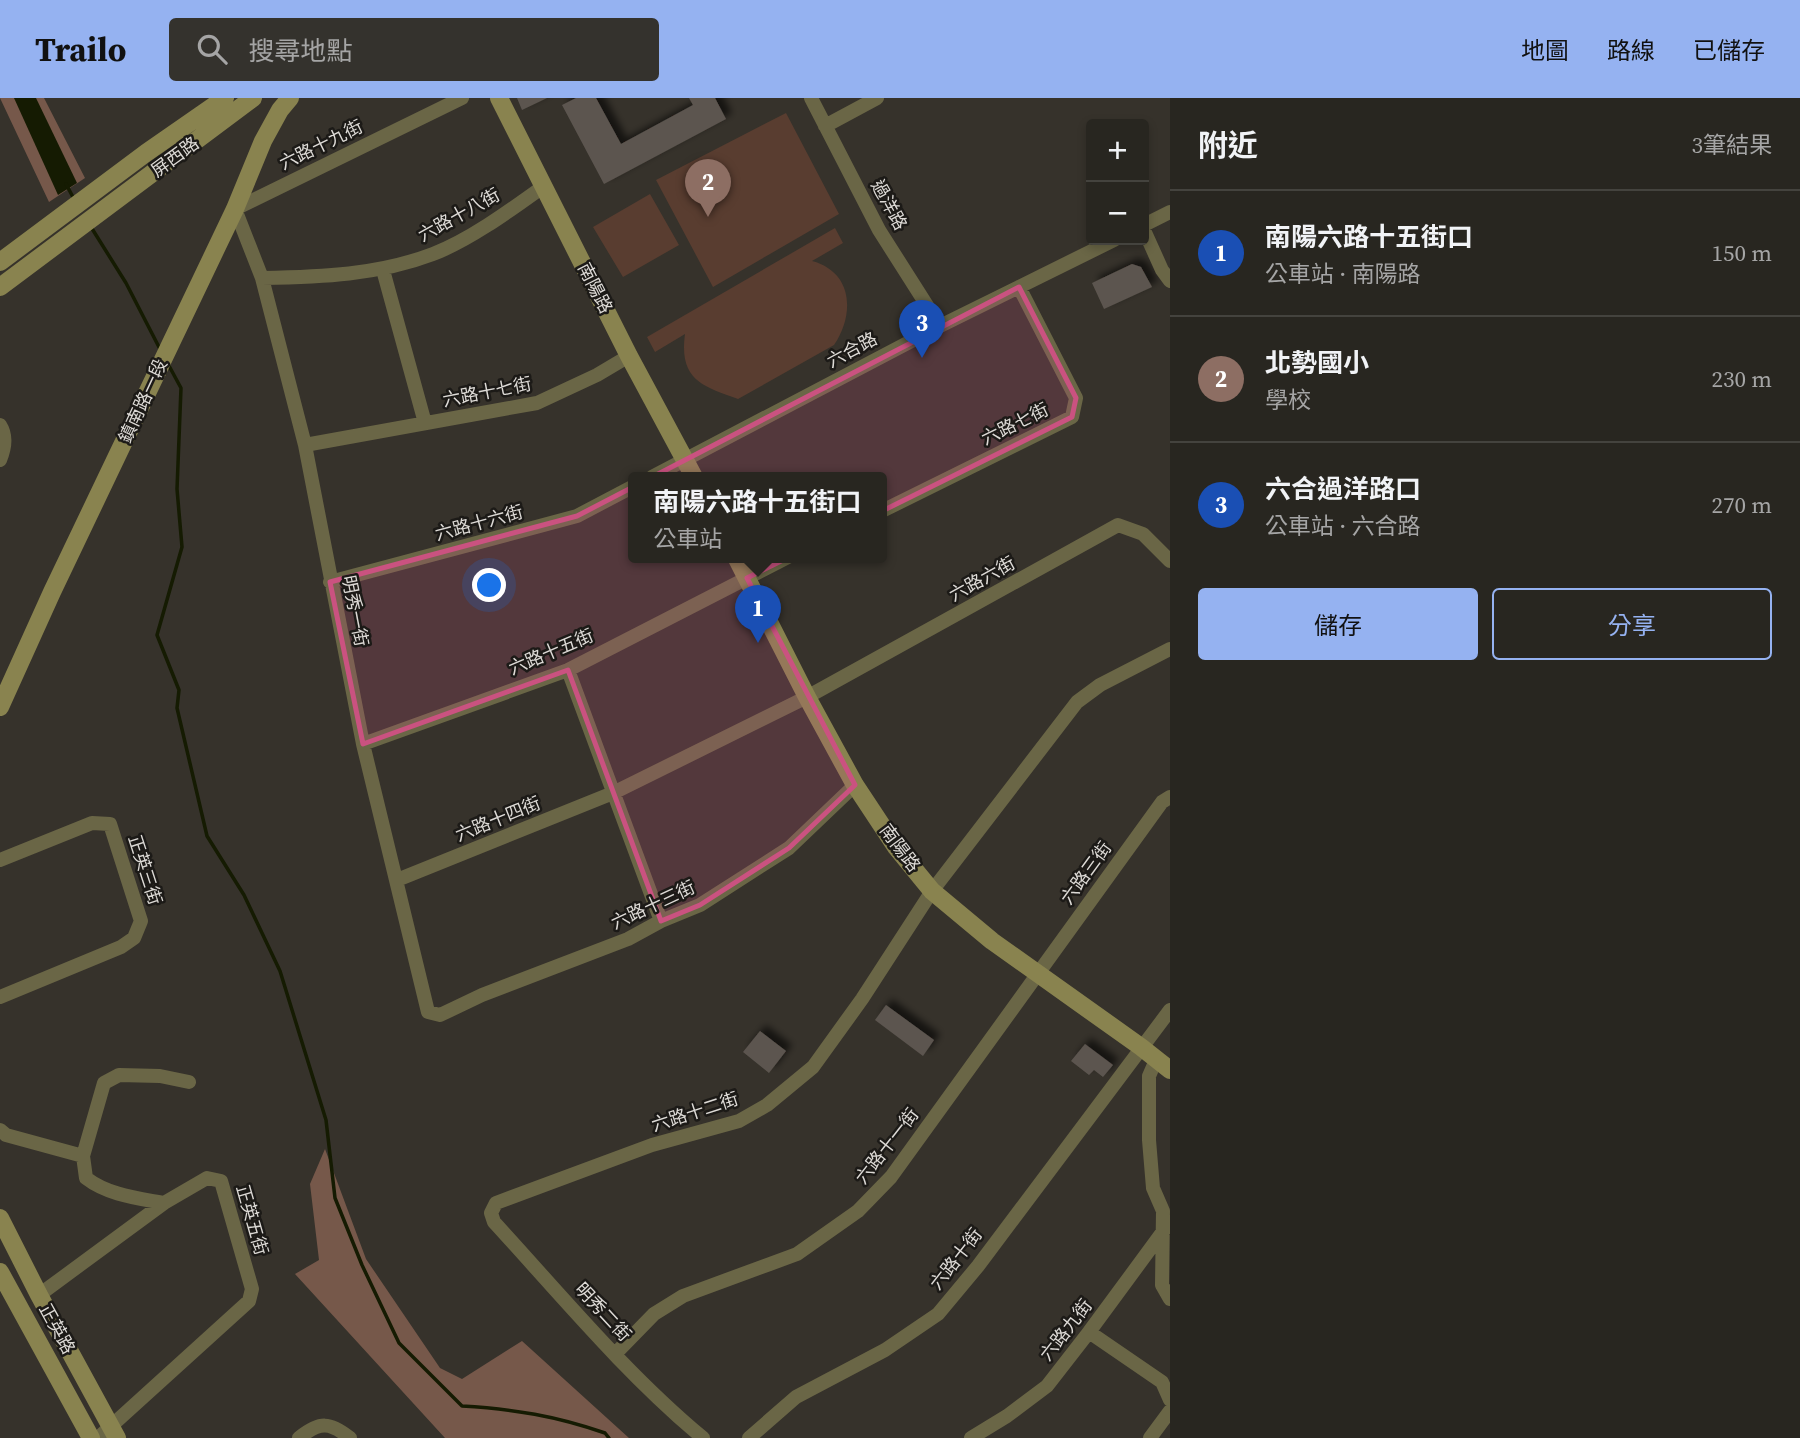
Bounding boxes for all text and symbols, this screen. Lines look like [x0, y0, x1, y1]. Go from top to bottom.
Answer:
search box [169, 18, 659, 81]
text: Trailo [35, 27, 127, 72]
icon: search [193, 30, 231, 68]
text: 搜尋地點 [249, 33, 353, 69]
text: 地圖 [1521, 34, 1569, 67]
text: 路線 [1607, 34, 1655, 67]
text: 已儲存 [1693, 34, 1765, 67]
street label: 六路十九街 [275, 114, 367, 176]
map controls [1086, 119, 1149, 245]
button: + [1086, 119, 1149, 182]
text: 附近 [1198, 125, 1258, 166]
text: 3筆結果 [1692, 129, 1772, 161]
street label: 屏西路 [146, 131, 204, 183]
pin: 2 [685, 159, 731, 217]
street label: 過洋路 [865, 175, 913, 234]
street label: 六路十八街 [413, 182, 504, 247]
button: − [1086, 182, 1149, 245]
text: 南陽六路十五街口 [1265, 219, 1473, 255]
text: 1 [1215, 237, 1227, 269]
text: 150 m [1711, 237, 1772, 269]
street label: 南陽路 [572, 258, 619, 318]
text: 公車站 · 南陽路 [1265, 258, 1421, 290]
pin: 3 [899, 300, 945, 358]
street label: 六合路 [822, 326, 881, 373]
text: 北勢國小 [1265, 345, 1369, 381]
street label: 鎮南路一段 [112, 355, 173, 447]
text: 2 [1215, 363, 1227, 395]
text: 230 m [1711, 363, 1772, 395]
street label: 六路十七街 [440, 371, 533, 412]
text: 學校 [1265, 384, 1311, 416]
street label: 六路七街 [977, 397, 1053, 451]
text: 六合過洋路口 [1265, 471, 1421, 507]
popup [628, 472, 887, 563]
text: 南陽六路十五街口 [653, 484, 862, 520]
text: 3 [1215, 489, 1227, 521]
text: 270 m [1711, 489, 1772, 521]
street label: 六路十六街 [432, 499, 526, 546]
text: 公車站 · 六合路 [1265, 510, 1421, 542]
text: 公車站 [653, 523, 722, 555]
street label: 六路六街 [944, 550, 1019, 607]
your location [472, 568, 506, 602]
street label: 明秀一街 [336, 573, 375, 649]
pin: 1 [735, 585, 781, 643]
button: 儲存 [1198, 588, 1478, 660]
button: 分享 [1492, 588, 1772, 660]
street label: 六路十五街 [504, 622, 597, 681]
street label: 六路十四街 [451, 790, 544, 847]
street label: 南陽路 [874, 819, 927, 877]
street label: 正英三街 [122, 832, 168, 908]
street label: 六路三街 [1054, 836, 1117, 909]
street label: 六路十三街 [607, 874, 699, 935]
street label: 六路十二街 [648, 1086, 742, 1137]
street label: 六路十一街 [849, 1103, 924, 1189]
street label: 正英五街 [231, 1182, 274, 1258]
street label: 六路十街 [924, 1223, 988, 1295]
street label: 明秀二街 [570, 1277, 637, 1347]
street label: 六路九街 [1034, 1294, 1098, 1366]
street label: 正英路 [33, 1299, 81, 1358]

